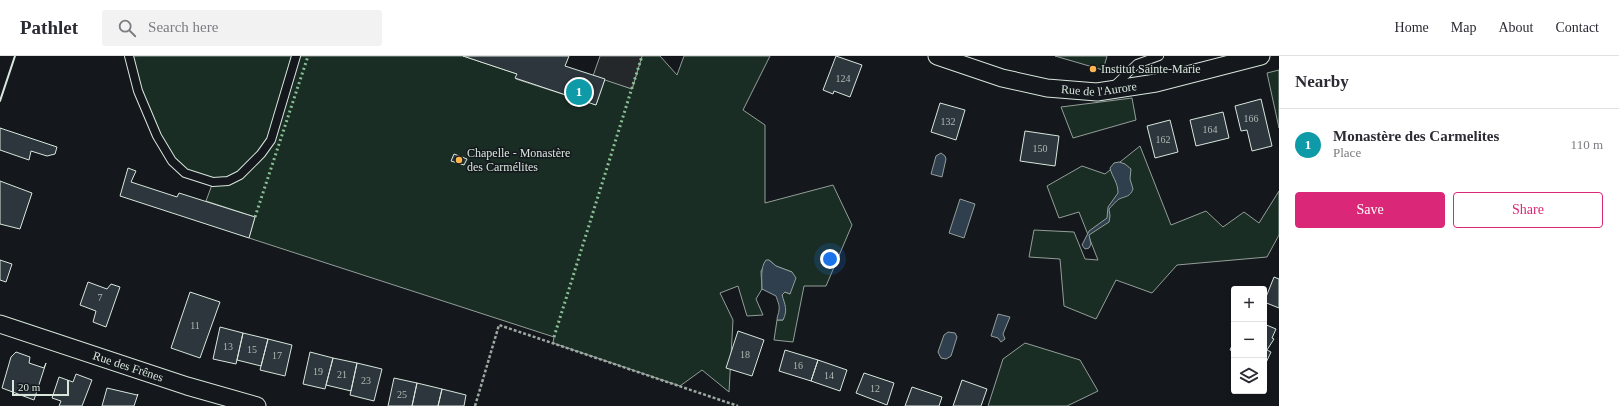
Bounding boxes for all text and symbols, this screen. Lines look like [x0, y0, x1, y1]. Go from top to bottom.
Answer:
search box [102, 10, 382, 46]
text: Pathlet [20, 17, 78, 38]
icon: search [116, 17, 138, 39]
text: Search here [148, 19, 218, 35]
text: Home [1395, 20, 1429, 35]
text: Map [1451, 20, 1476, 35]
text: About [1498, 20, 1533, 35]
text: Contact [1555, 20, 1599, 35]
place label: Institut Sainte-Marie [1101, 62, 1201, 76]
marker: Institut Sainte-Marie [1088, 64, 1098, 74]
text: Nearby [1295, 72, 1349, 91]
house number: 124 [836, 73, 851, 84]
pin: 1 [566, 77, 592, 107]
street label: Rue de l'Aurore [1061, 79, 1138, 99]
house number: 166 [1244, 113, 1259, 124]
house number: 132 [941, 116, 956, 127]
house number: 164 [1203, 124, 1218, 135]
text: Monastère des Carmelites [1333, 128, 1499, 144]
house number: 162 [1156, 134, 1171, 145]
text: 1 [1305, 137, 1311, 152]
text: 110 m [1571, 137, 1603, 152]
house number: 150 [1033, 143, 1048, 154]
text: Place [1333, 145, 1361, 160]
place label: Chapelle - Monastère des Carmélites [467, 146, 570, 174]
marker: Chapelle - Monastère des Carmélites [454, 155, 464, 165]
button: Save [1295, 192, 1445, 228]
button: Share [1453, 192, 1603, 228]
your location [820, 249, 840, 269]
map controls [1231, 286, 1267, 394]
button: + [1231, 286, 1267, 322]
house number: 7 [98, 292, 103, 303]
house number: 11 [190, 320, 200, 331]
button: − [1231, 322, 1267, 358]
house number: 13 [223, 341, 233, 352]
house number: 15 [247, 344, 257, 355]
street label: Rue des Frênes [91, 348, 165, 385]
house number: 18 [740, 349, 750, 360]
house number: 17 [272, 350, 282, 361]
button: layers [1231, 358, 1267, 394]
house number: 16 [793, 360, 803, 371]
house number: 19 [313, 366, 323, 377]
house number: 21 [337, 369, 347, 380]
house number: 14 [824, 370, 834, 381]
house number: 23 [361, 375, 371, 386]
scale bar [12, 378, 69, 397]
text: 20 m [18, 381, 40, 393]
house number: 12 [870, 383, 880, 394]
house number: 25 [397, 389, 407, 400]

